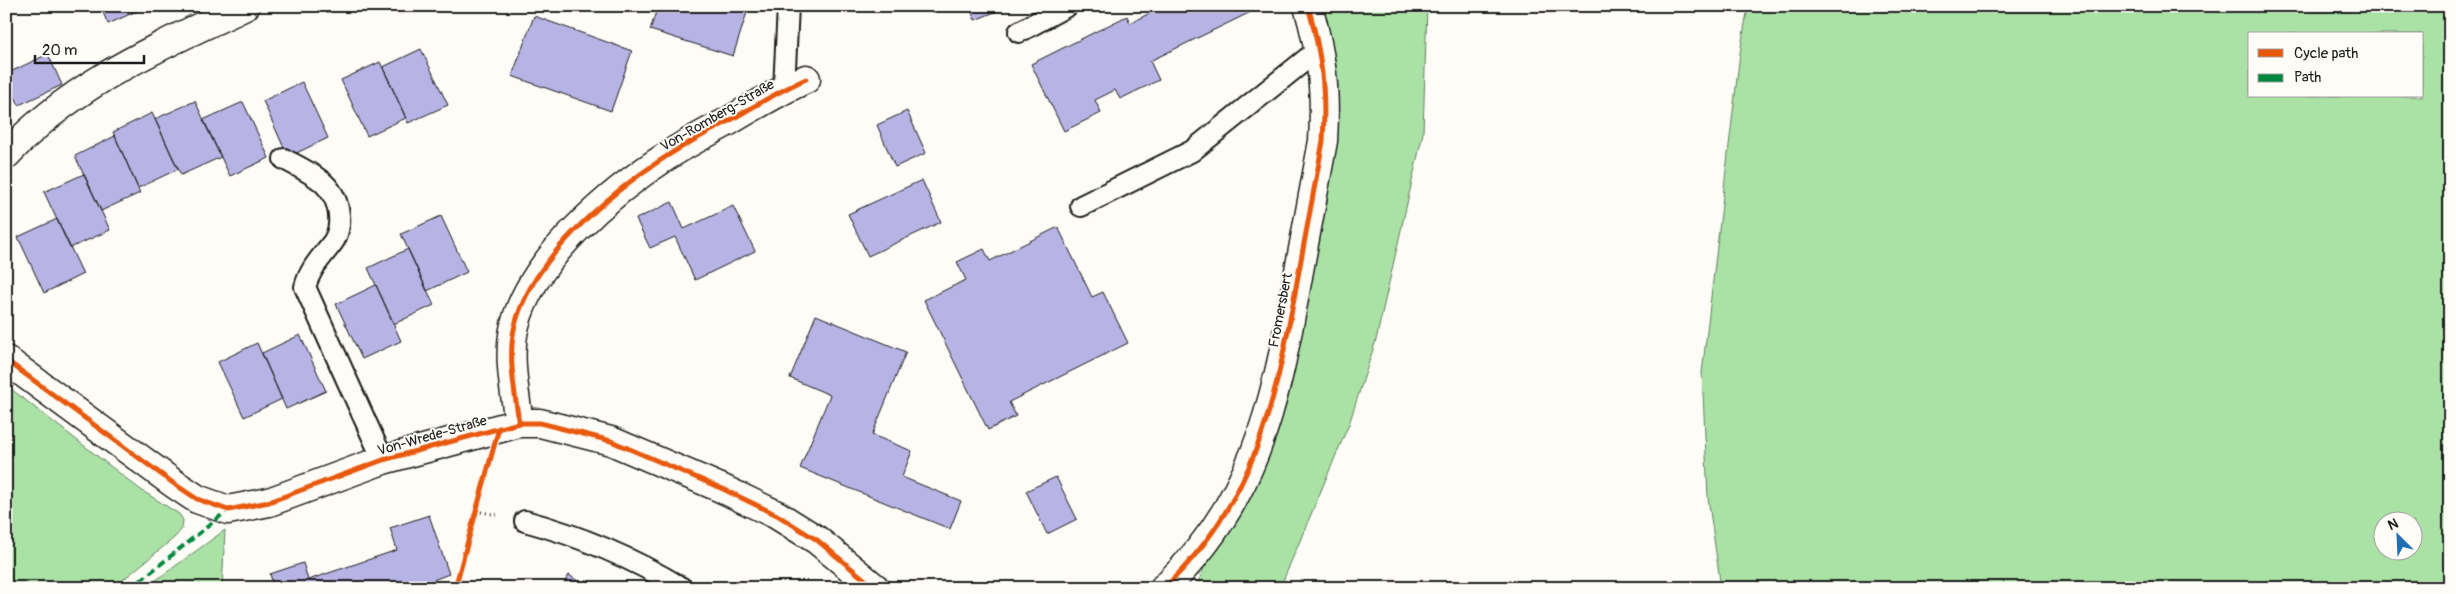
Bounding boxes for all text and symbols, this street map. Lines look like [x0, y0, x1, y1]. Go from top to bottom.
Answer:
scale bar [35, 32, 144, 64]
legend [2248, 32, 2424, 98]
text: 20 m [42, 41, 77, 60]
text: Cycle path [2294, 44, 2358, 63]
text: Path [2294, 68, 2321, 87]
street label: Von-Romberg-Straße [657, 76, 777, 155]
street label: Fromersbert [1265, 271, 1296, 349]
street label: Von-Wrede-Straße [376, 412, 489, 459]
north arrow [2374, 512, 2424, 562]
text: N [2385, 515, 2401, 534]

